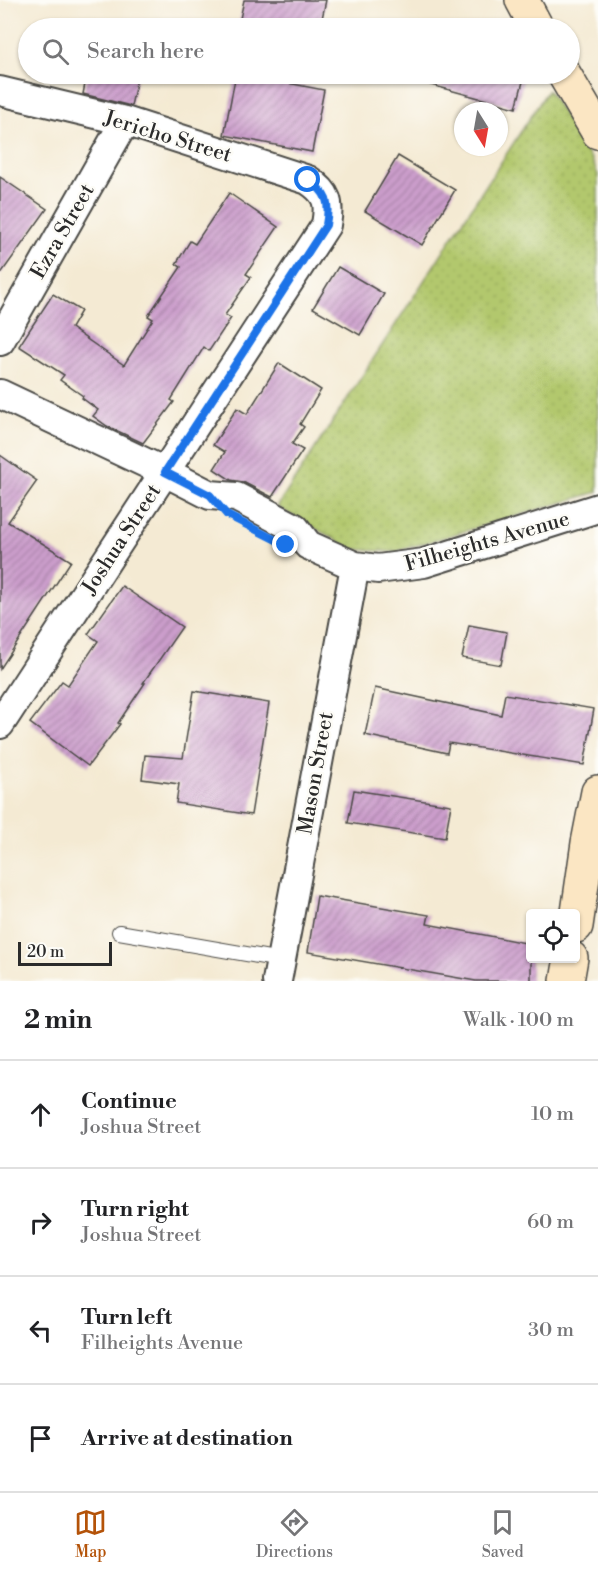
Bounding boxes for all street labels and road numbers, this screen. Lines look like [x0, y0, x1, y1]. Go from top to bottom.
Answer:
street label: Jericho Street [100, 105, 235, 169]
street label: Ezra Street [25, 179, 101, 284]
street label: Joshua Street [76, 479, 167, 600]
street label: Filheights Avenue [402, 506, 573, 578]
street label: Mason Street [292, 709, 340, 837]

